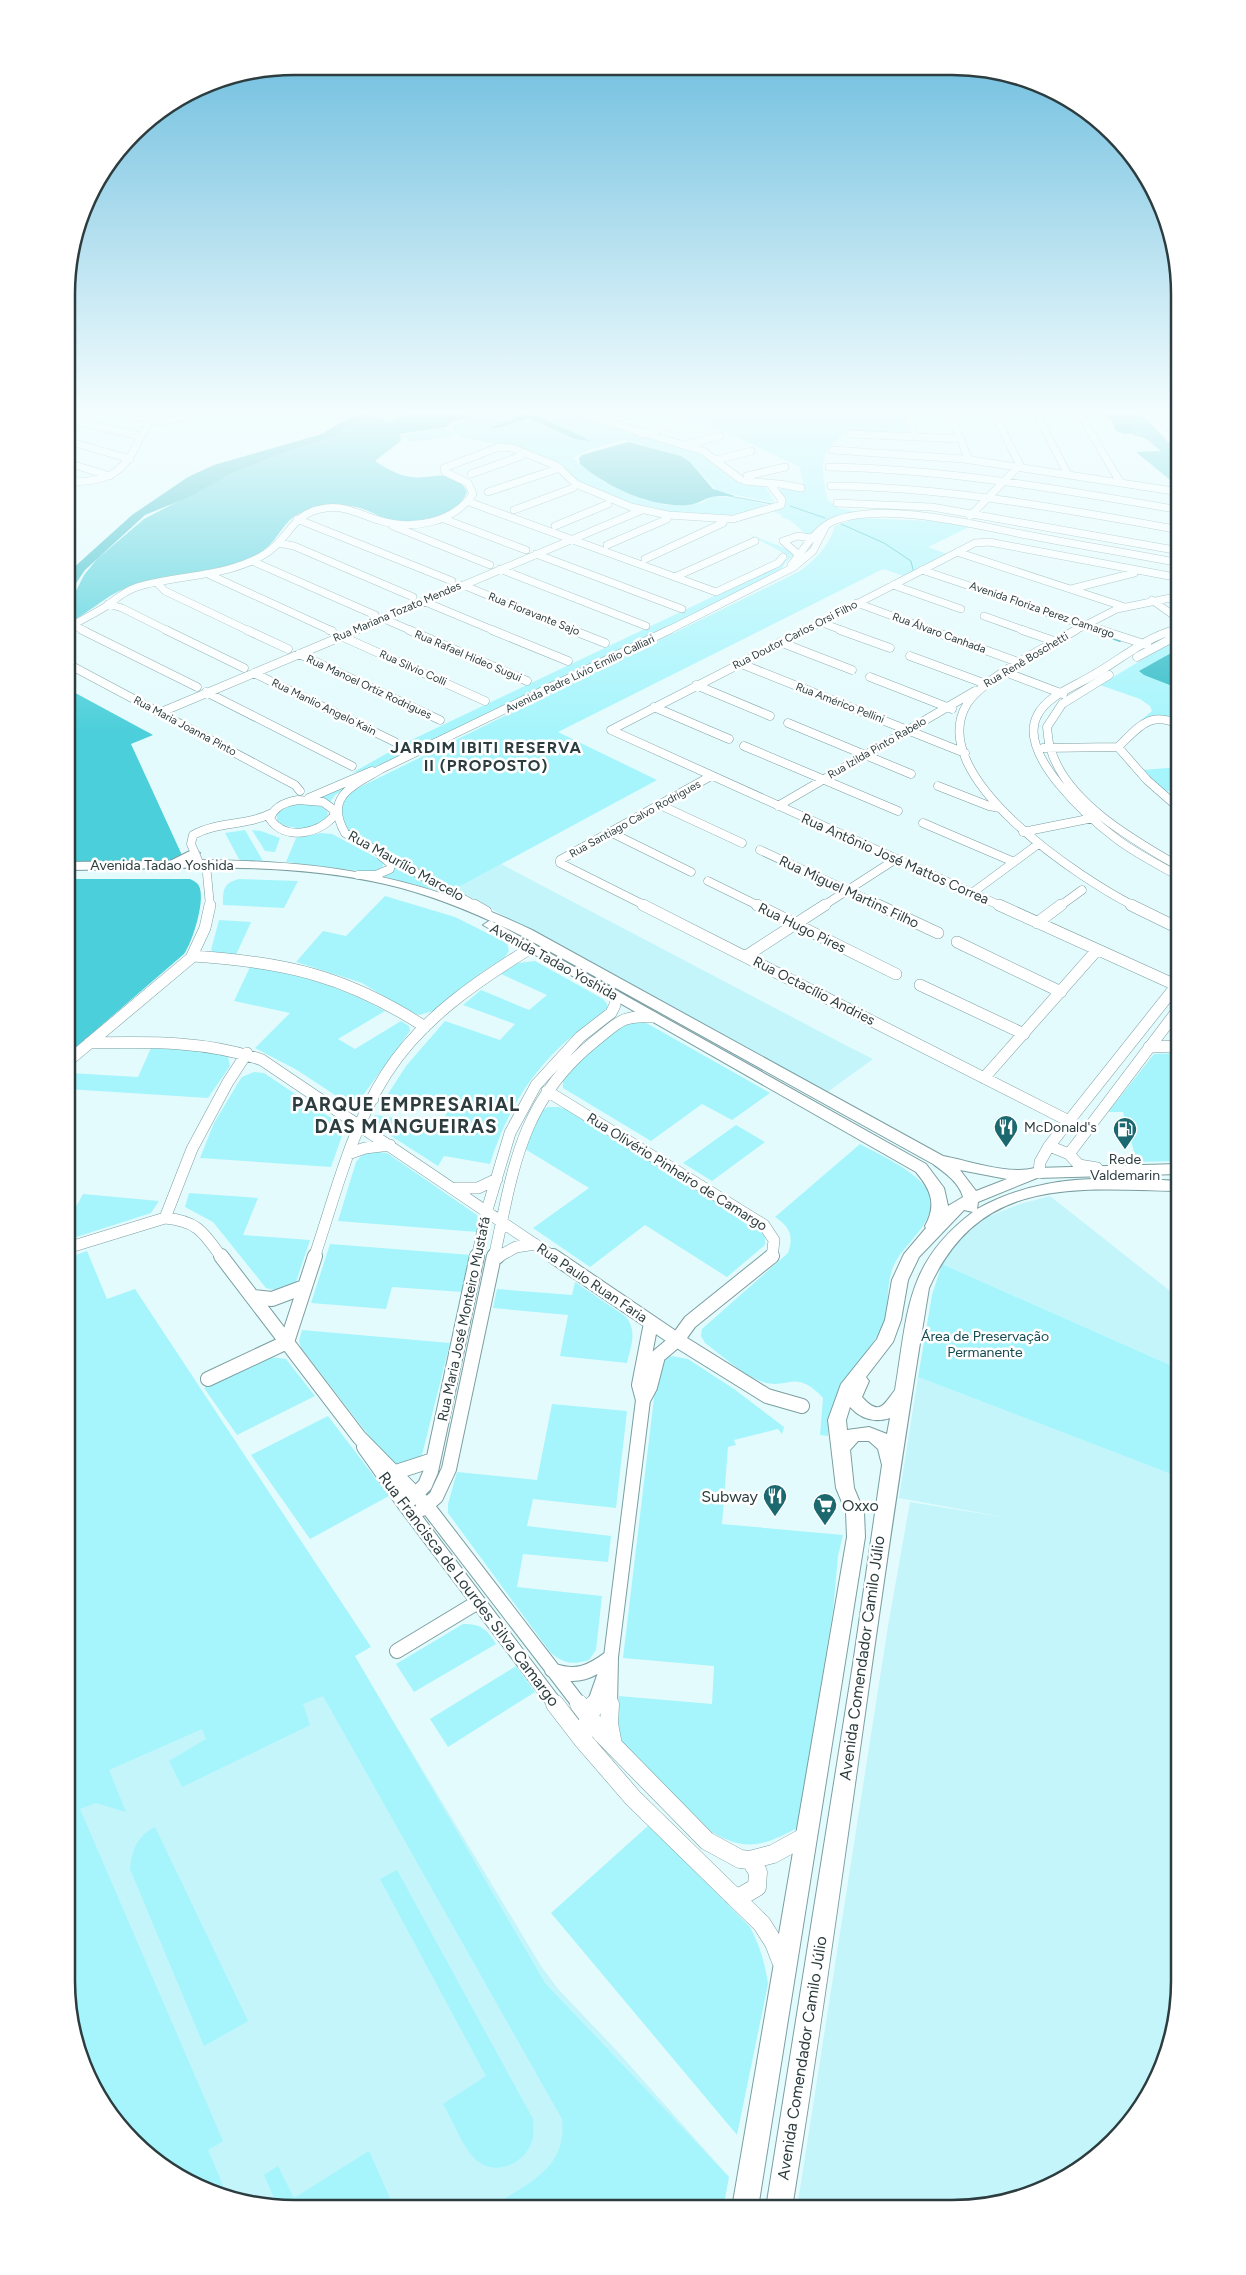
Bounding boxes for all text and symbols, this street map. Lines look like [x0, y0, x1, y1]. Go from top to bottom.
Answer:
street label: Rua Mariana Tozato Mendes [331, 579, 463, 645]
street label: Avenida Floriza Perez Camargo [968, 579, 1116, 641]
street label: Rua Fioravante Sajo [486, 590, 582, 638]
street label: Rua Doutor Carlos Orsi Filho [730, 598, 860, 672]
street label: Rua Álvaro Canhada [890, 610, 988, 656]
street label: Rua Rafael Hideo Sugui [413, 628, 523, 684]
street label: Rua Renê Boschetti [981, 630, 1071, 690]
street label: Avenida Padre Lívio Emílio Calliari [503, 632, 657, 716]
street label: Rua Silvio Colli [377, 647, 449, 689]
street label: Rua Manoel Ortiz Rodrigues [304, 652, 434, 722]
street label: Rua Manlio Angelo Kain [269, 676, 379, 738]
street label: Rua Américo Pellini [794, 680, 886, 726]
street label: Rua Maria Joanna Pinto [131, 693, 239, 759]
street label: Rua Izilda Pinto Rabelo [825, 714, 929, 782]
district label: JARDIM IBITI RESERVA II (PROPOSTO) [390, 738, 582, 775]
street label: Rua Santiago Calvo Rodrigues [567, 777, 703, 861]
street label: Rua Antônio José Mattos Correa [799, 810, 991, 908]
street label: Rua Maurílio Marcelo [345, 827, 467, 905]
street label: Rua Miguel Martins Filho [776, 852, 922, 932]
street label: Avenida Tadao Yoshida [90, 857, 234, 874]
street label: Rua Hugo Pires [755, 899, 849, 957]
street label: Avenida Tadao Yoshida [487, 920, 621, 1004]
street label: Rua Octacílio Andries [750, 953, 878, 1029]
district label: PARQUE EMPRESARIAL DAS MANGUEIRAS [292, 1093, 520, 1138]
street label: Rua Olivério Pinheiro de Camargo [584, 1109, 770, 1235]
restaurant icon: McDonald's [993, 1114, 1019, 1148]
fuel station icon: Rede Valdemarin [1112, 1116, 1138, 1150]
place label: McDonald's [1024, 1119, 1097, 1136]
place label: Rede Valdemarin [1090, 1151, 1160, 1184]
street label: Rua Maria José Monteiro Mustafá [434, 1215, 494, 1423]
street label: Rua Paulo Ruan Faria [534, 1240, 650, 1326]
park label: Área de Preservação Permanente [921, 1328, 1049, 1361]
street label: Rua Francisca de Lourdes Silva Camargo [374, 1468, 564, 1710]
restaurant icon: Subway [762, 1483, 788, 1517]
place label: Subway [701, 1487, 759, 1506]
supermarket icon: Oxxo [812, 1492, 838, 1526]
place label: Oxxo [842, 1496, 879, 1515]
street label: Avenida Comendador Camilo Júlio [835, 1535, 889, 1781]
street label: Avenida Comendador Camilo Júlio [773, 1935, 831, 2181]

